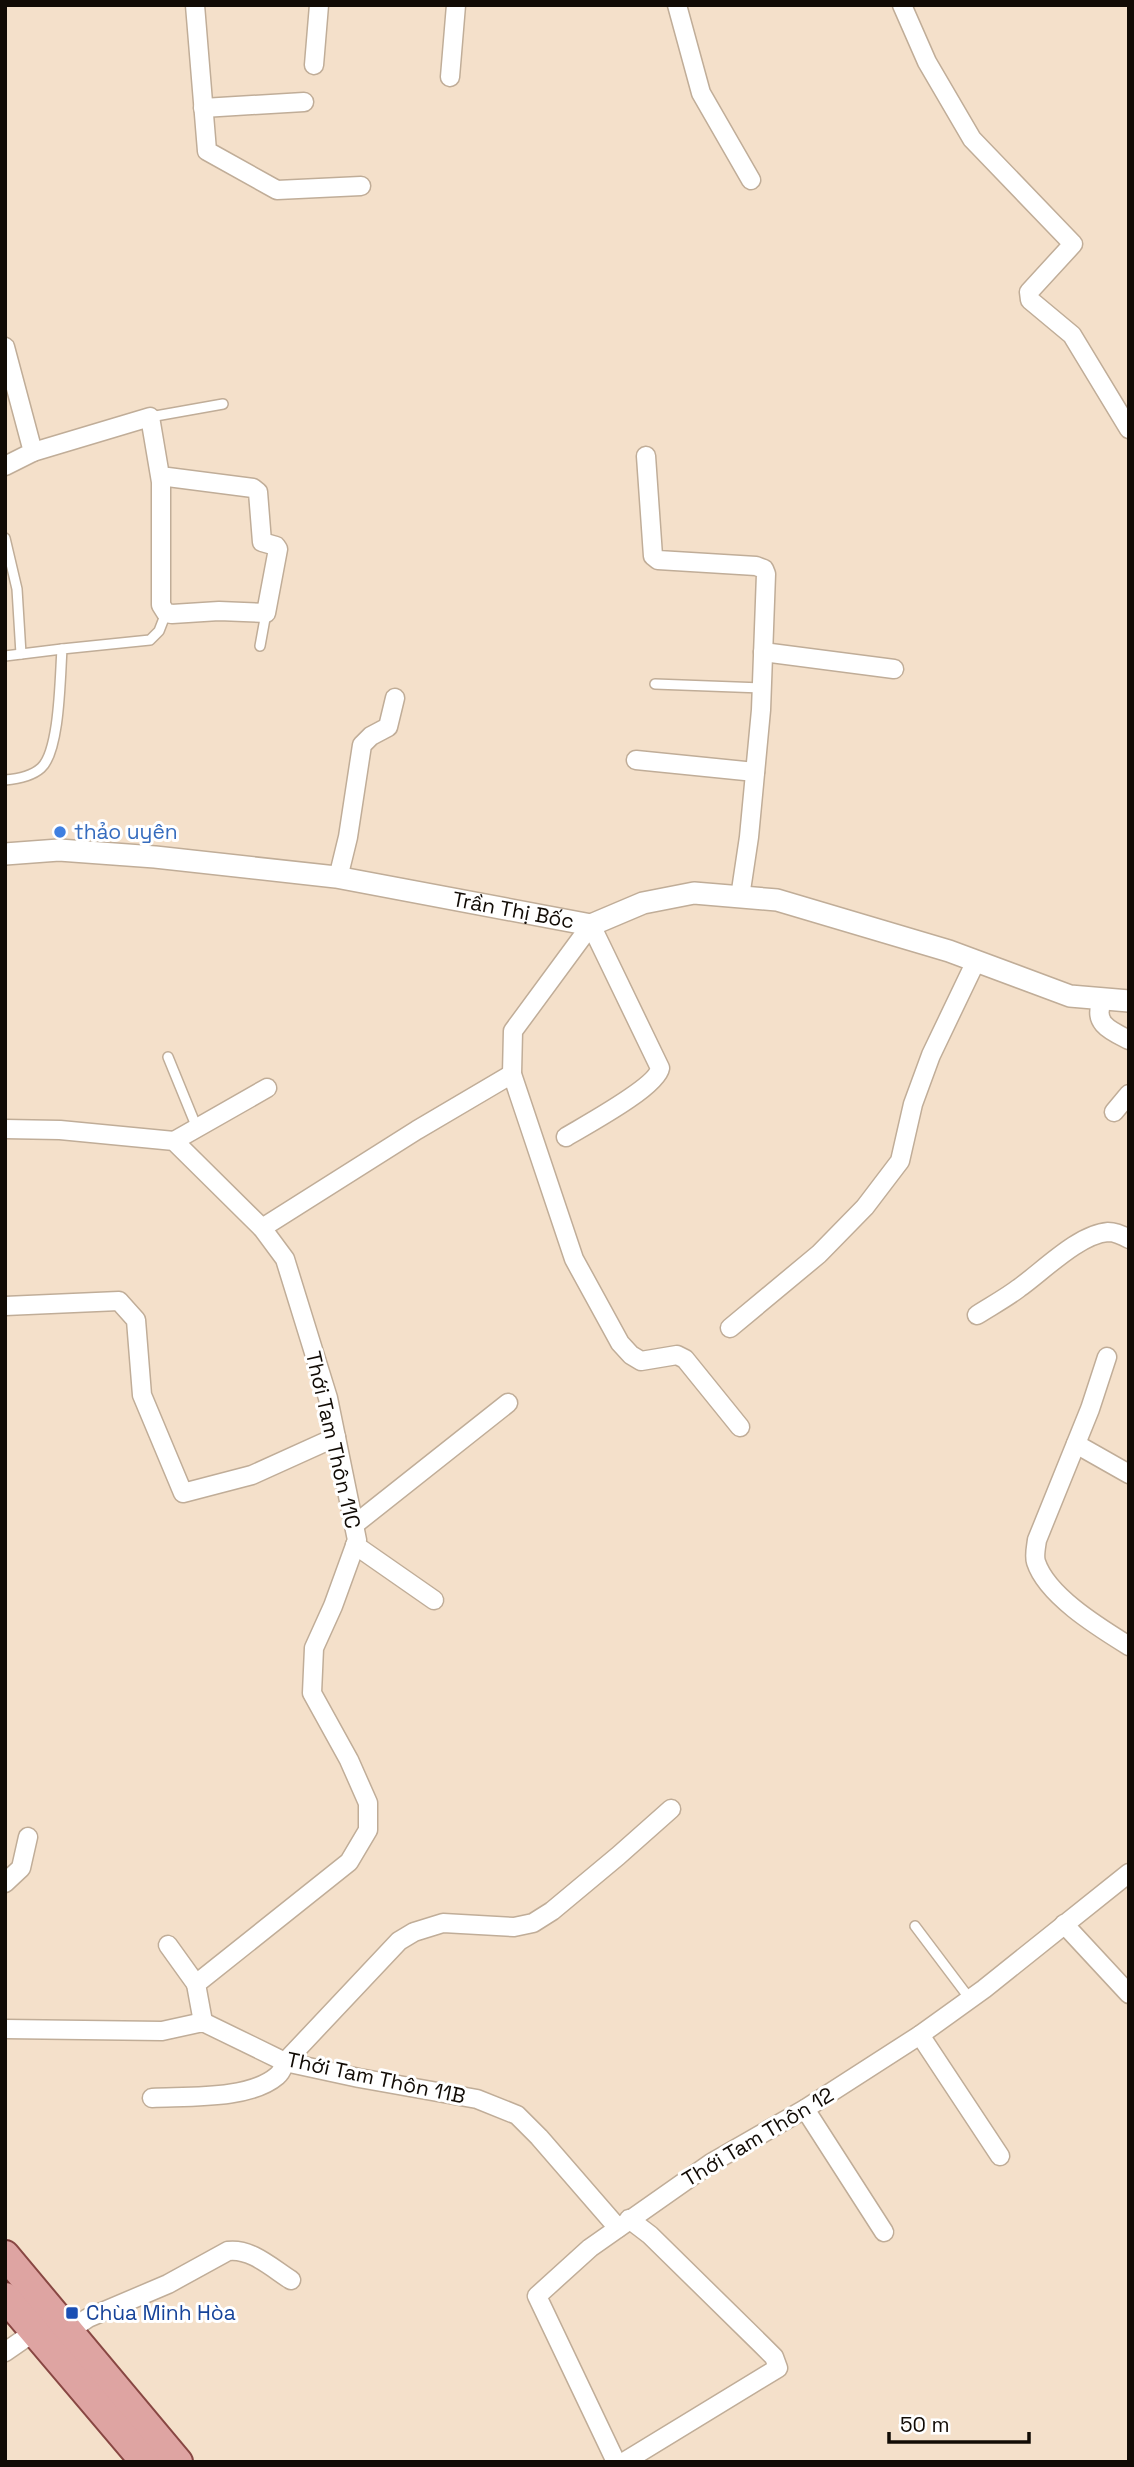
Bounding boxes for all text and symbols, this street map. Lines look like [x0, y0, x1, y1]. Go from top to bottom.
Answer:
place label: thảo uyên [74, 818, 178, 845]
marker: thảo uyên [52, 824, 68, 840]
street label: Trần Thị Bốc [450, 885, 577, 935]
street label: Thới Tam Thôn 11C [300, 1348, 367, 1531]
street label: Thới Tam Thôn 11B [284, 2045, 468, 2110]
street label: Thới Tam Thôn 12 [677, 2081, 838, 2192]
place label: Chùa Minh Hòa [86, 2299, 236, 2326]
marker: Chùa Minh Hòa [64, 2305, 80, 2321]
scale bar [889, 2400, 1029, 2444]
text: 50 m [900, 2411, 950, 2438]

